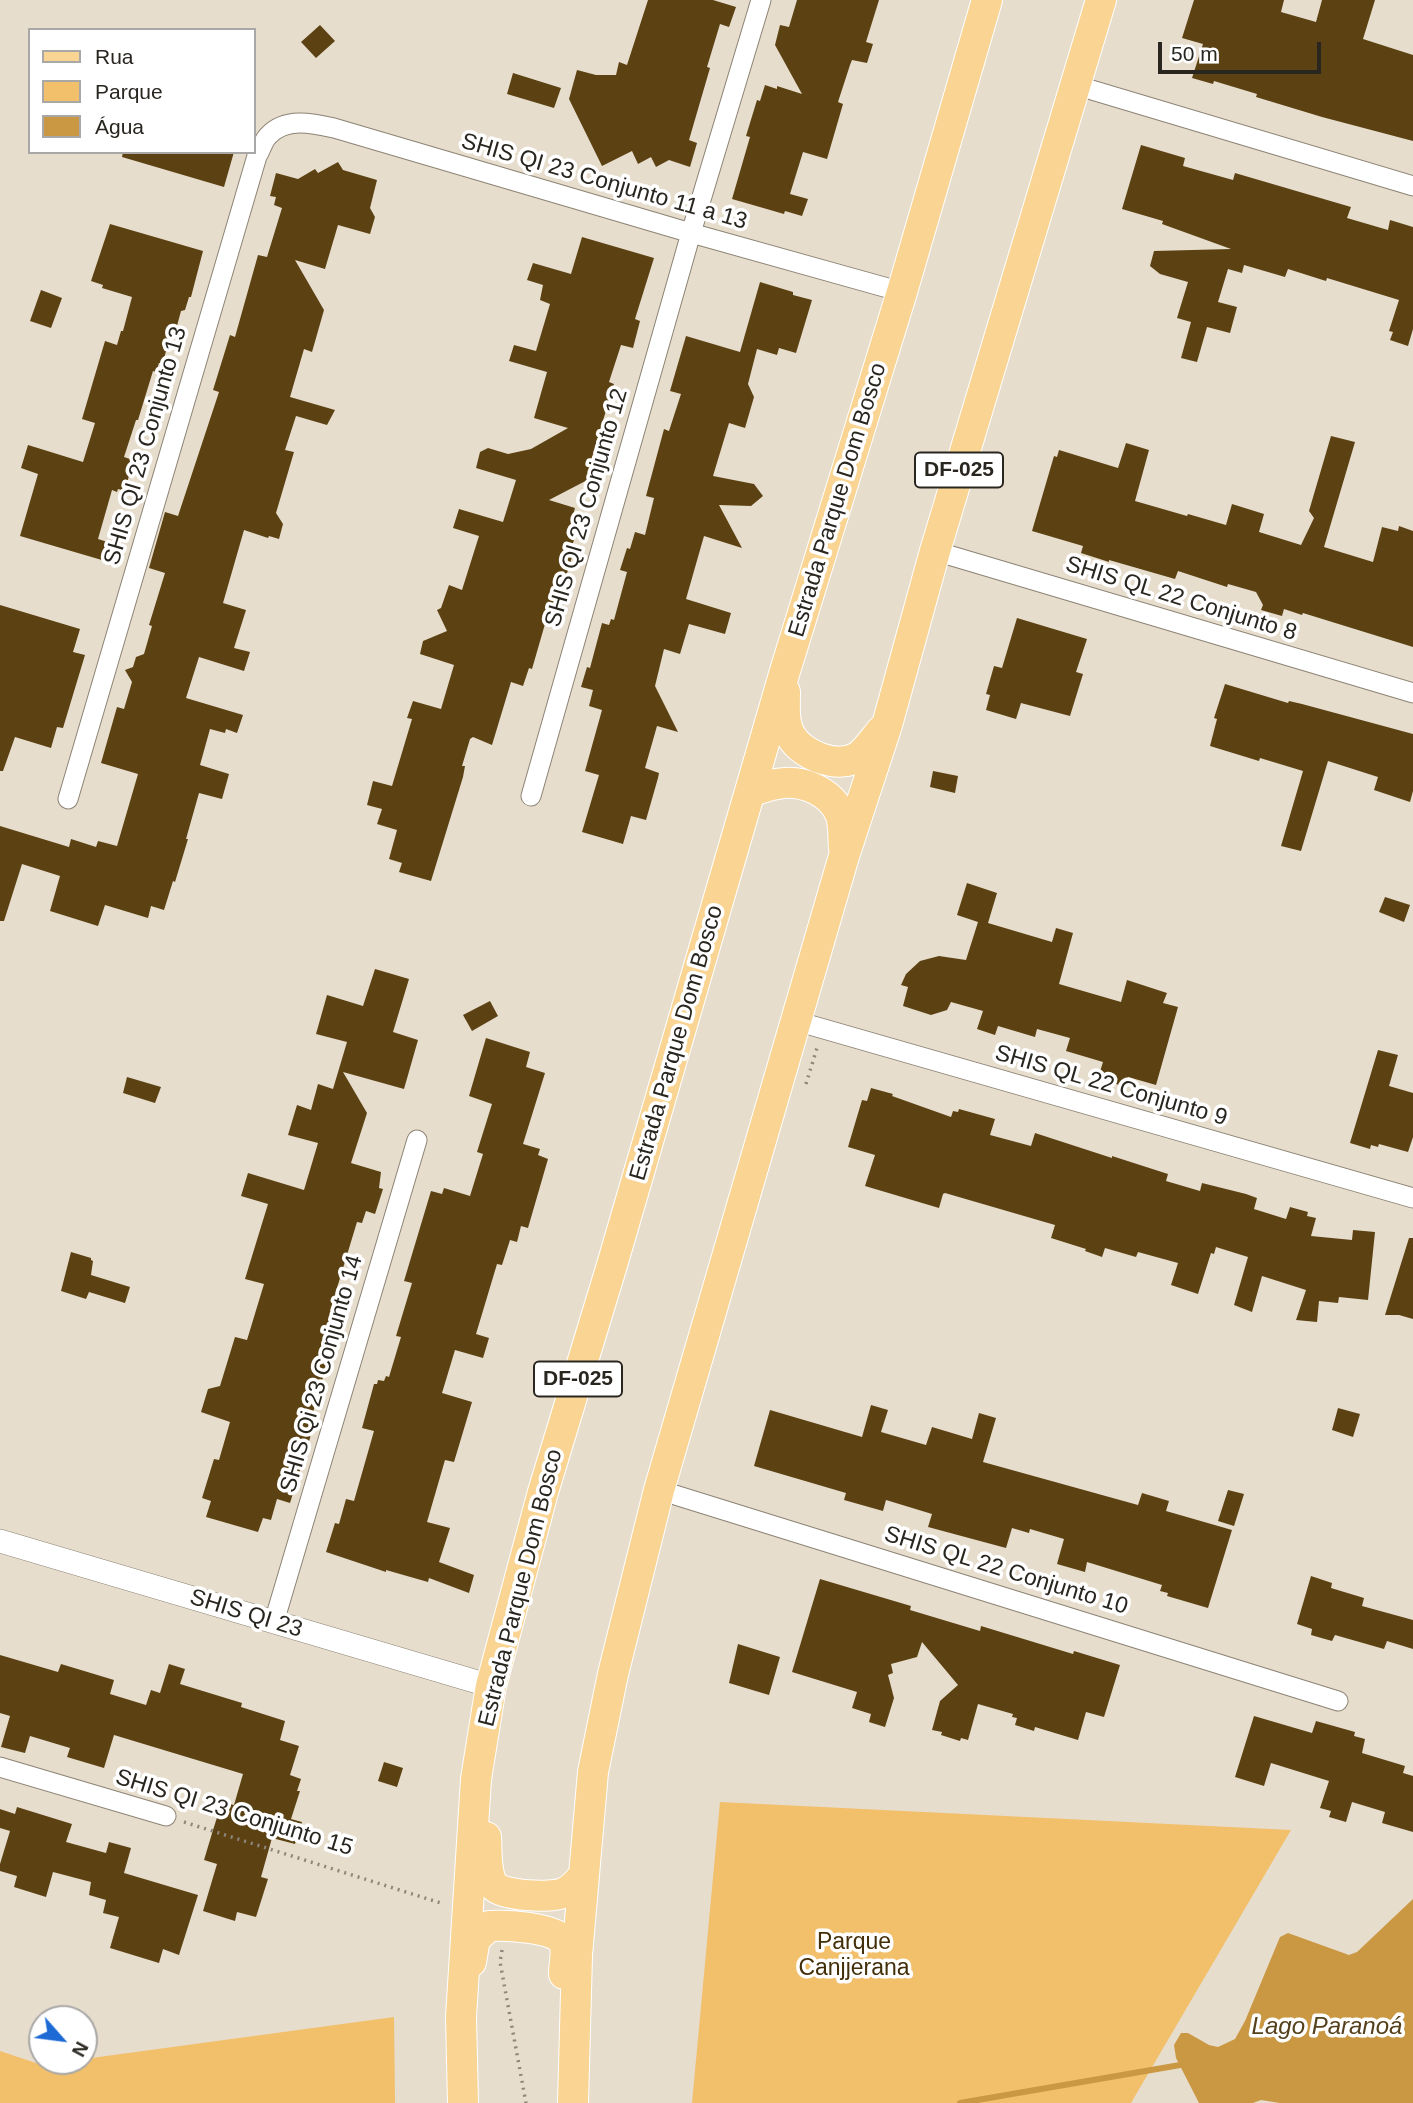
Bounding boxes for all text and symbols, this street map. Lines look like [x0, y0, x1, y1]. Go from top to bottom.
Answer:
legend [28, 28, 256, 154]
scale bar [1161, 28, 1324, 72]
text: 50 m [1171, 42, 1218, 65]
text: Rua [95, 45, 134, 68]
text: Parque [95, 80, 163, 103]
text: Água [95, 115, 144, 138]
street label: SHIS QI 23 Conjunto 11 a 13 [458, 128, 750, 236]
street label: SHIS QI 23 Conjunto 13 [99, 324, 193, 568]
street label: Estrada Parque Dom Bosco [783, 360, 893, 640]
street label: SHIS QI 23 Conjunto 12 [540, 386, 634, 630]
road number: DF-025 [915, 452, 1003, 488]
street label: SHIS QL 22 Conjunto 8 [1062, 551, 1300, 647]
street label: Estrada Parque Dom Bosco [624, 902, 730, 1184]
street label: SHIS QL 22 Conjunto 9 [992, 1040, 1230, 1132]
street label: SHIS Qi 23 Conjunto 14 [275, 1252, 369, 1496]
road number: DF-025 [534, 1362, 622, 1396]
street label: Estrada Parque Dom Bosco [473, 1446, 569, 1730]
street label: SHIS QL 22 Conjunto 10 [881, 1521, 1131, 1621]
street label: SHIS QI 23 [186, 1584, 306, 1644]
street label: SHIS QI 23 Conjunto 15 [112, 1764, 356, 1862]
park label: Parque Canjjerana [798, 1929, 910, 1983]
north arrow [28, 2005, 98, 2075]
water label: Lago Paranoá [1252, 2013, 1402, 2041]
text: N [68, 2038, 93, 2060]

